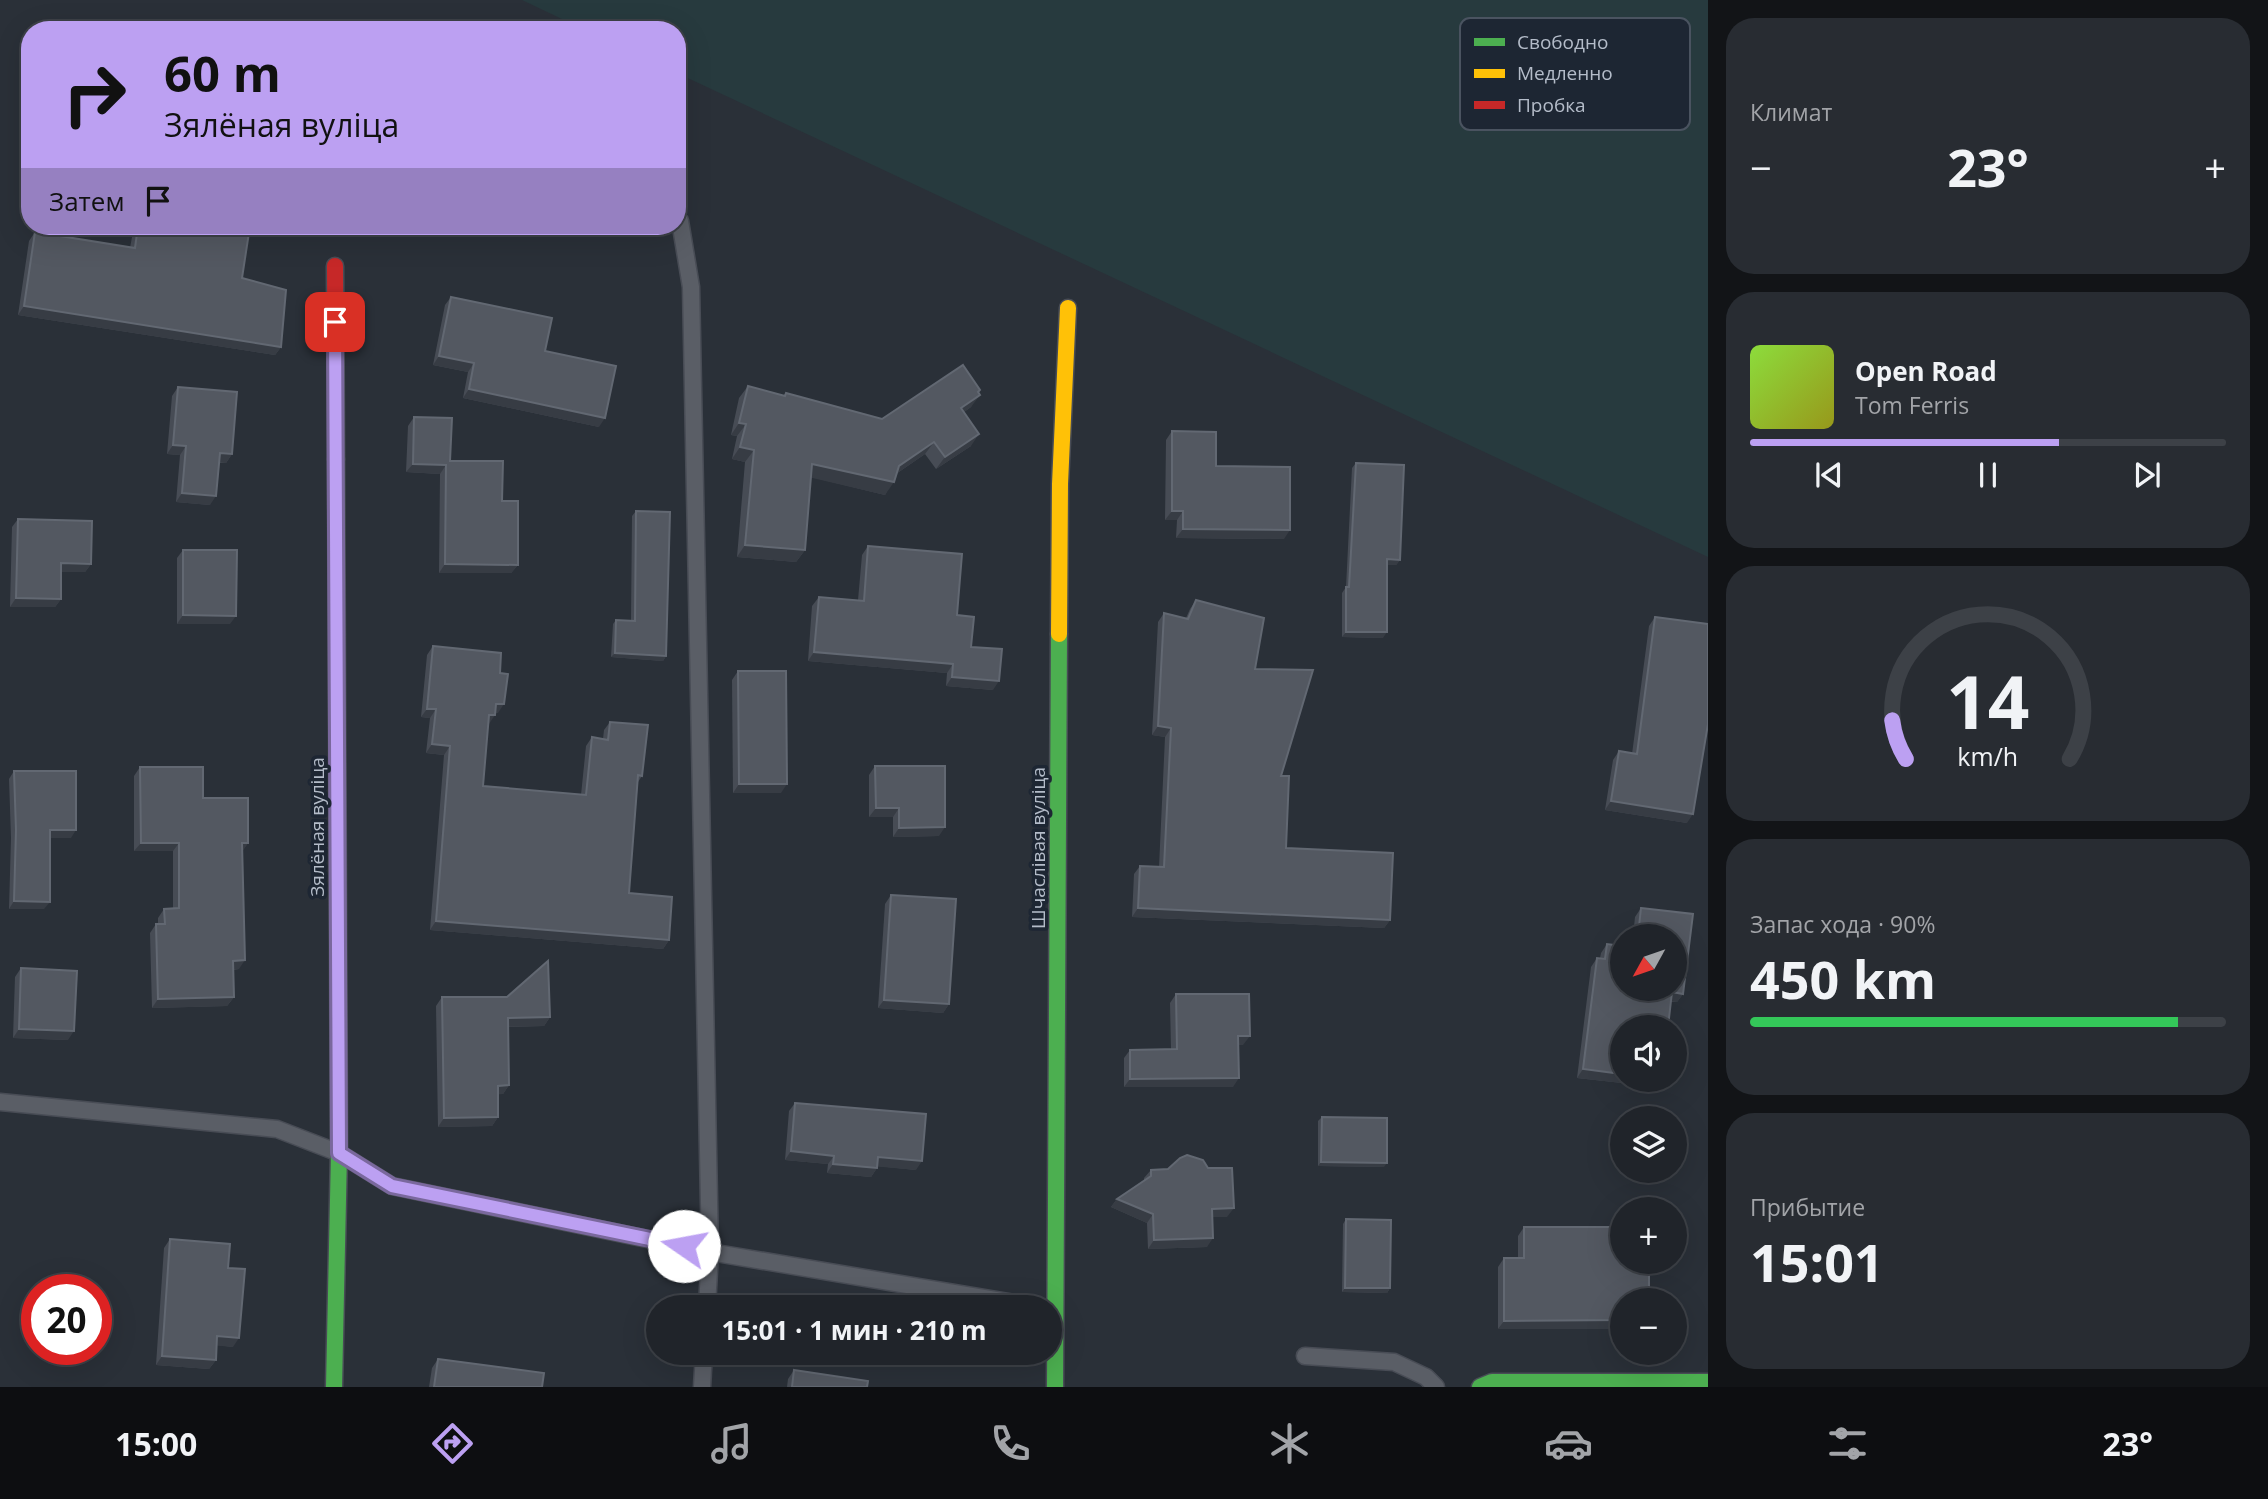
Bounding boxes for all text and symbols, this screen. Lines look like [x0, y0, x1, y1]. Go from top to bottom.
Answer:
legend [1460, 18, 1690, 130]
text: Свободно [1517, 29, 1608, 55]
text: 60 m [164, 40, 281, 106]
icon: right [49, 49, 140, 140]
text: Медленно [1517, 60, 1613, 86]
text: Пробка [1517, 92, 1586, 118]
text: Климат [1750, 96, 1832, 128]
text: Зялёная вуліца [164, 103, 399, 146]
text: 23° [1947, 131, 2029, 202]
text: − [1750, 141, 1772, 193]
text: + [2204, 141, 2226, 193]
icon: arrive [139, 182, 177, 220]
text: Затем [49, 183, 125, 219]
pin [305, 292, 365, 352]
icon: arrive [316, 303, 354, 341]
text: Open Road [1855, 353, 1997, 389]
text: Tom Ferris [1855, 389, 1969, 421]
icon: previous [1810, 456, 1848, 494]
icon: pause [1969, 456, 2007, 494]
icon: next [2128, 456, 2166, 494]
text: 14 [1946, 652, 2030, 751]
text: km/h [1958, 739, 2018, 773]
street label: Зялёная вуліца [304, 757, 330, 897]
street label: Шчаслівая вуліца [1025, 767, 1051, 929]
text: Запас хода · 90% [1750, 908, 1935, 940]
north arrow [1610, 924, 1687, 1001]
map controls [1610, 924, 1687, 1365]
text: 450 km [1750, 943, 1936, 1014]
button: sound [1610, 1015, 1687, 1092]
button: layers [1610, 1106, 1687, 1183]
text: Прибытие [1750, 1191, 1865, 1223]
button: + [1610, 1197, 1687, 1274]
position arrow [647, 1209, 721, 1283]
text: 15:01 [1750, 1226, 1884, 1297]
speed limit sign: 20 [21, 1274, 112, 1365]
button: − [1610, 1288, 1687, 1365]
text: 15:01 · 1 мин · 210 m [721, 1312, 987, 1348]
icon: directions [428, 1419, 477, 1468]
icon: music [707, 1419, 756, 1468]
icon: phone [986, 1419, 1035, 1468]
icon: climate [1265, 1419, 1314, 1468]
icon: car [1544, 1419, 1593, 1468]
icon: filters [1823, 1419, 1872, 1468]
text: 15:00 [115, 1422, 197, 1465]
text: 23° [2103, 1422, 2153, 1465]

